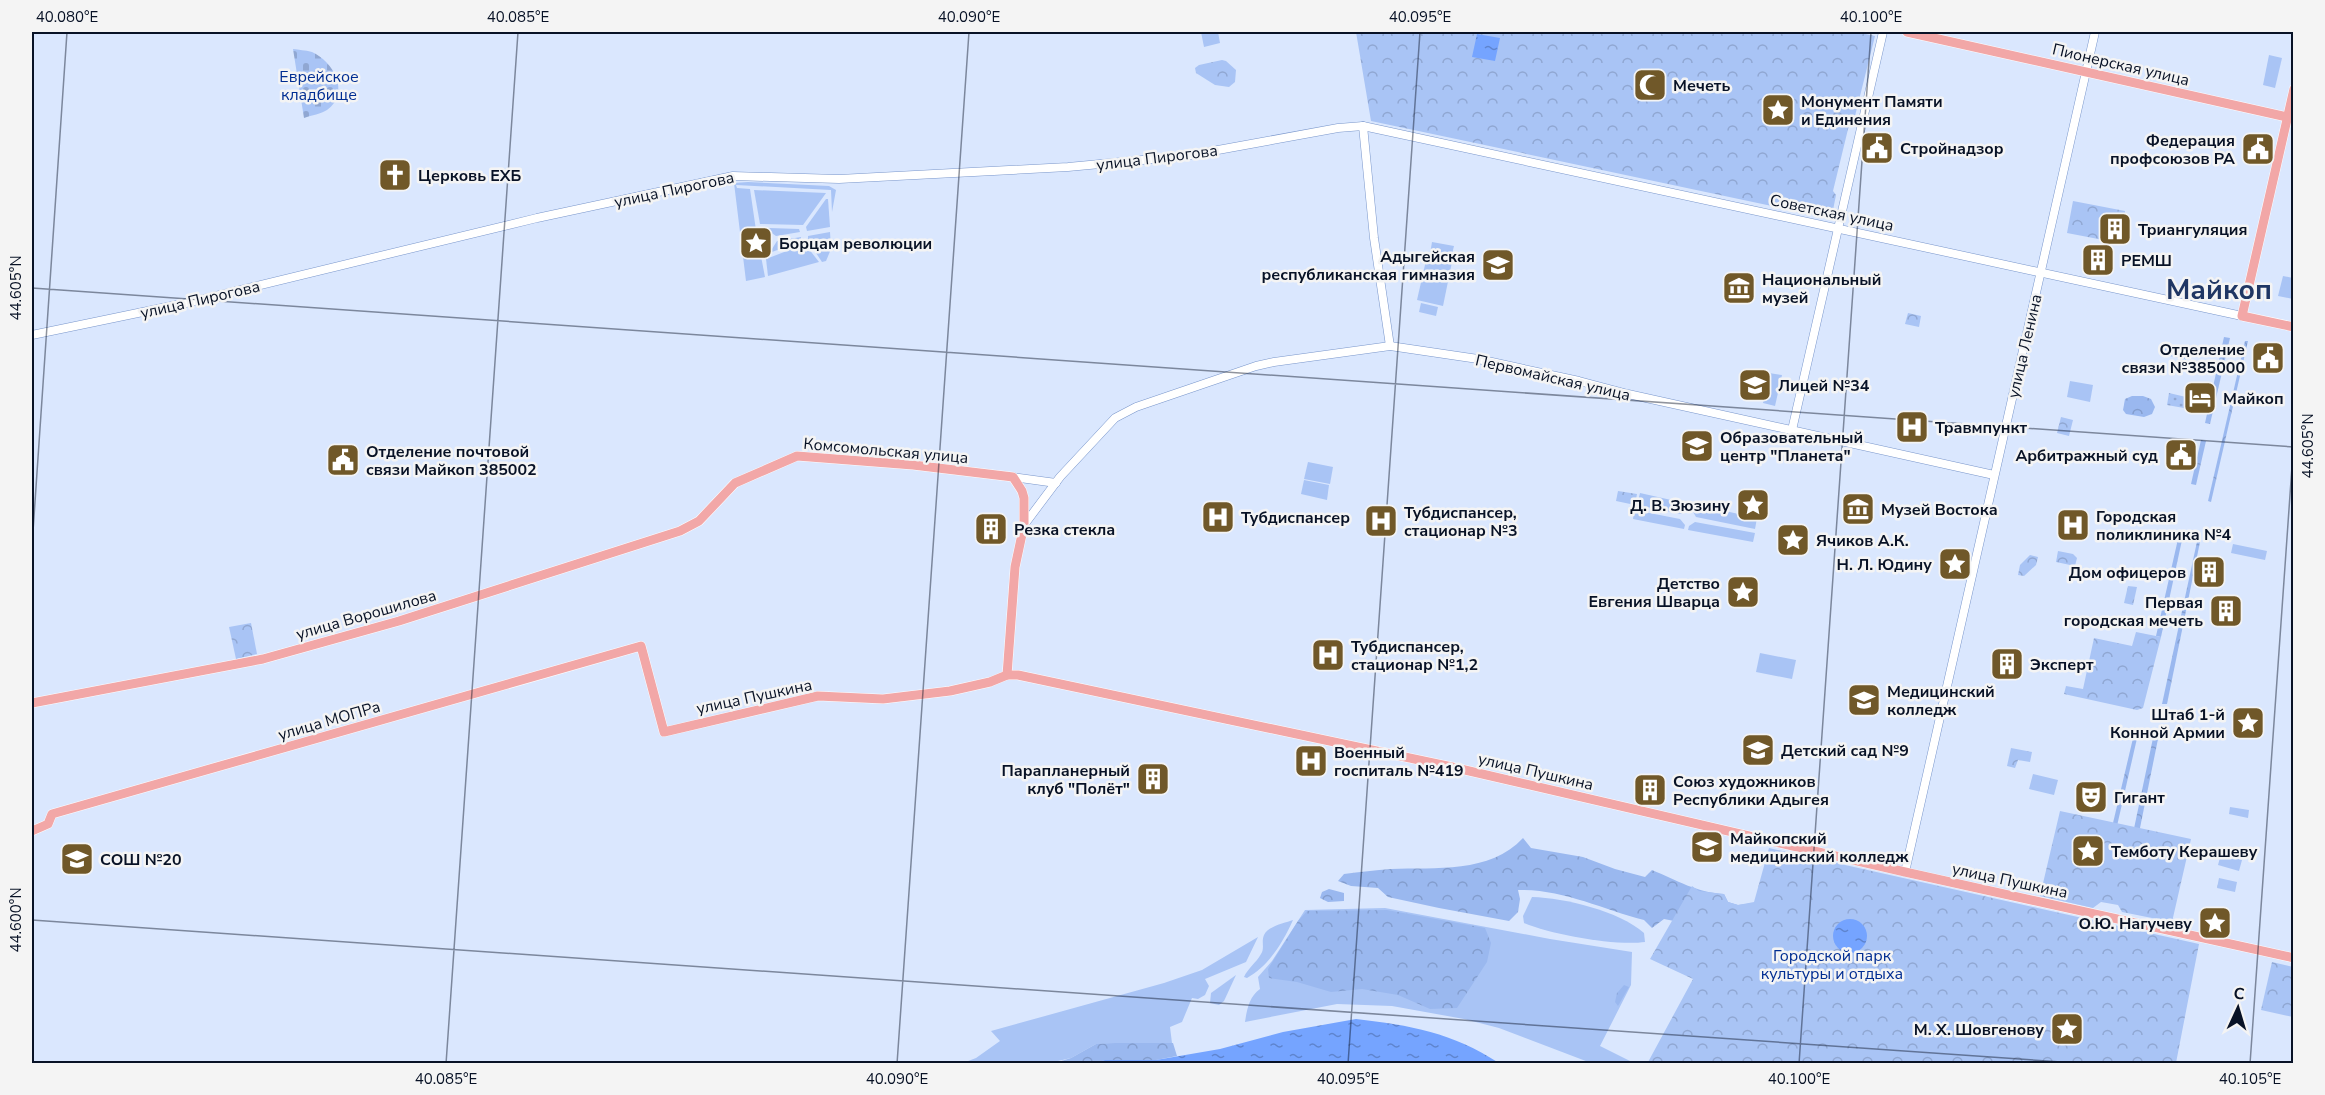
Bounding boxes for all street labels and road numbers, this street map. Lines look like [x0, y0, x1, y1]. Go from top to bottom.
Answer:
street label: Пионерская улица [2050, 39, 2191, 91]
street label: улица Пирогова [1095, 140, 1219, 176]
street label: улица Пирогова [612, 167, 736, 213]
street label: Советская улица [1768, 189, 1896, 237]
street label: улица Пирогова [138, 276, 262, 324]
street label: улица Ленина [2002, 292, 2048, 400]
street label: Первомайская улица [1473, 349, 1632, 407]
street label: Комсомольская улица [802, 433, 969, 469]
street label: улица Ворошилова [294, 584, 439, 646]
street label: улица Пушкина [694, 674, 814, 720]
street label: улица МОПРа [276, 696, 383, 746]
street label: улица Пушкина [1476, 748, 1596, 796]
street label: улица Пушкина [1950, 858, 2070, 904]

